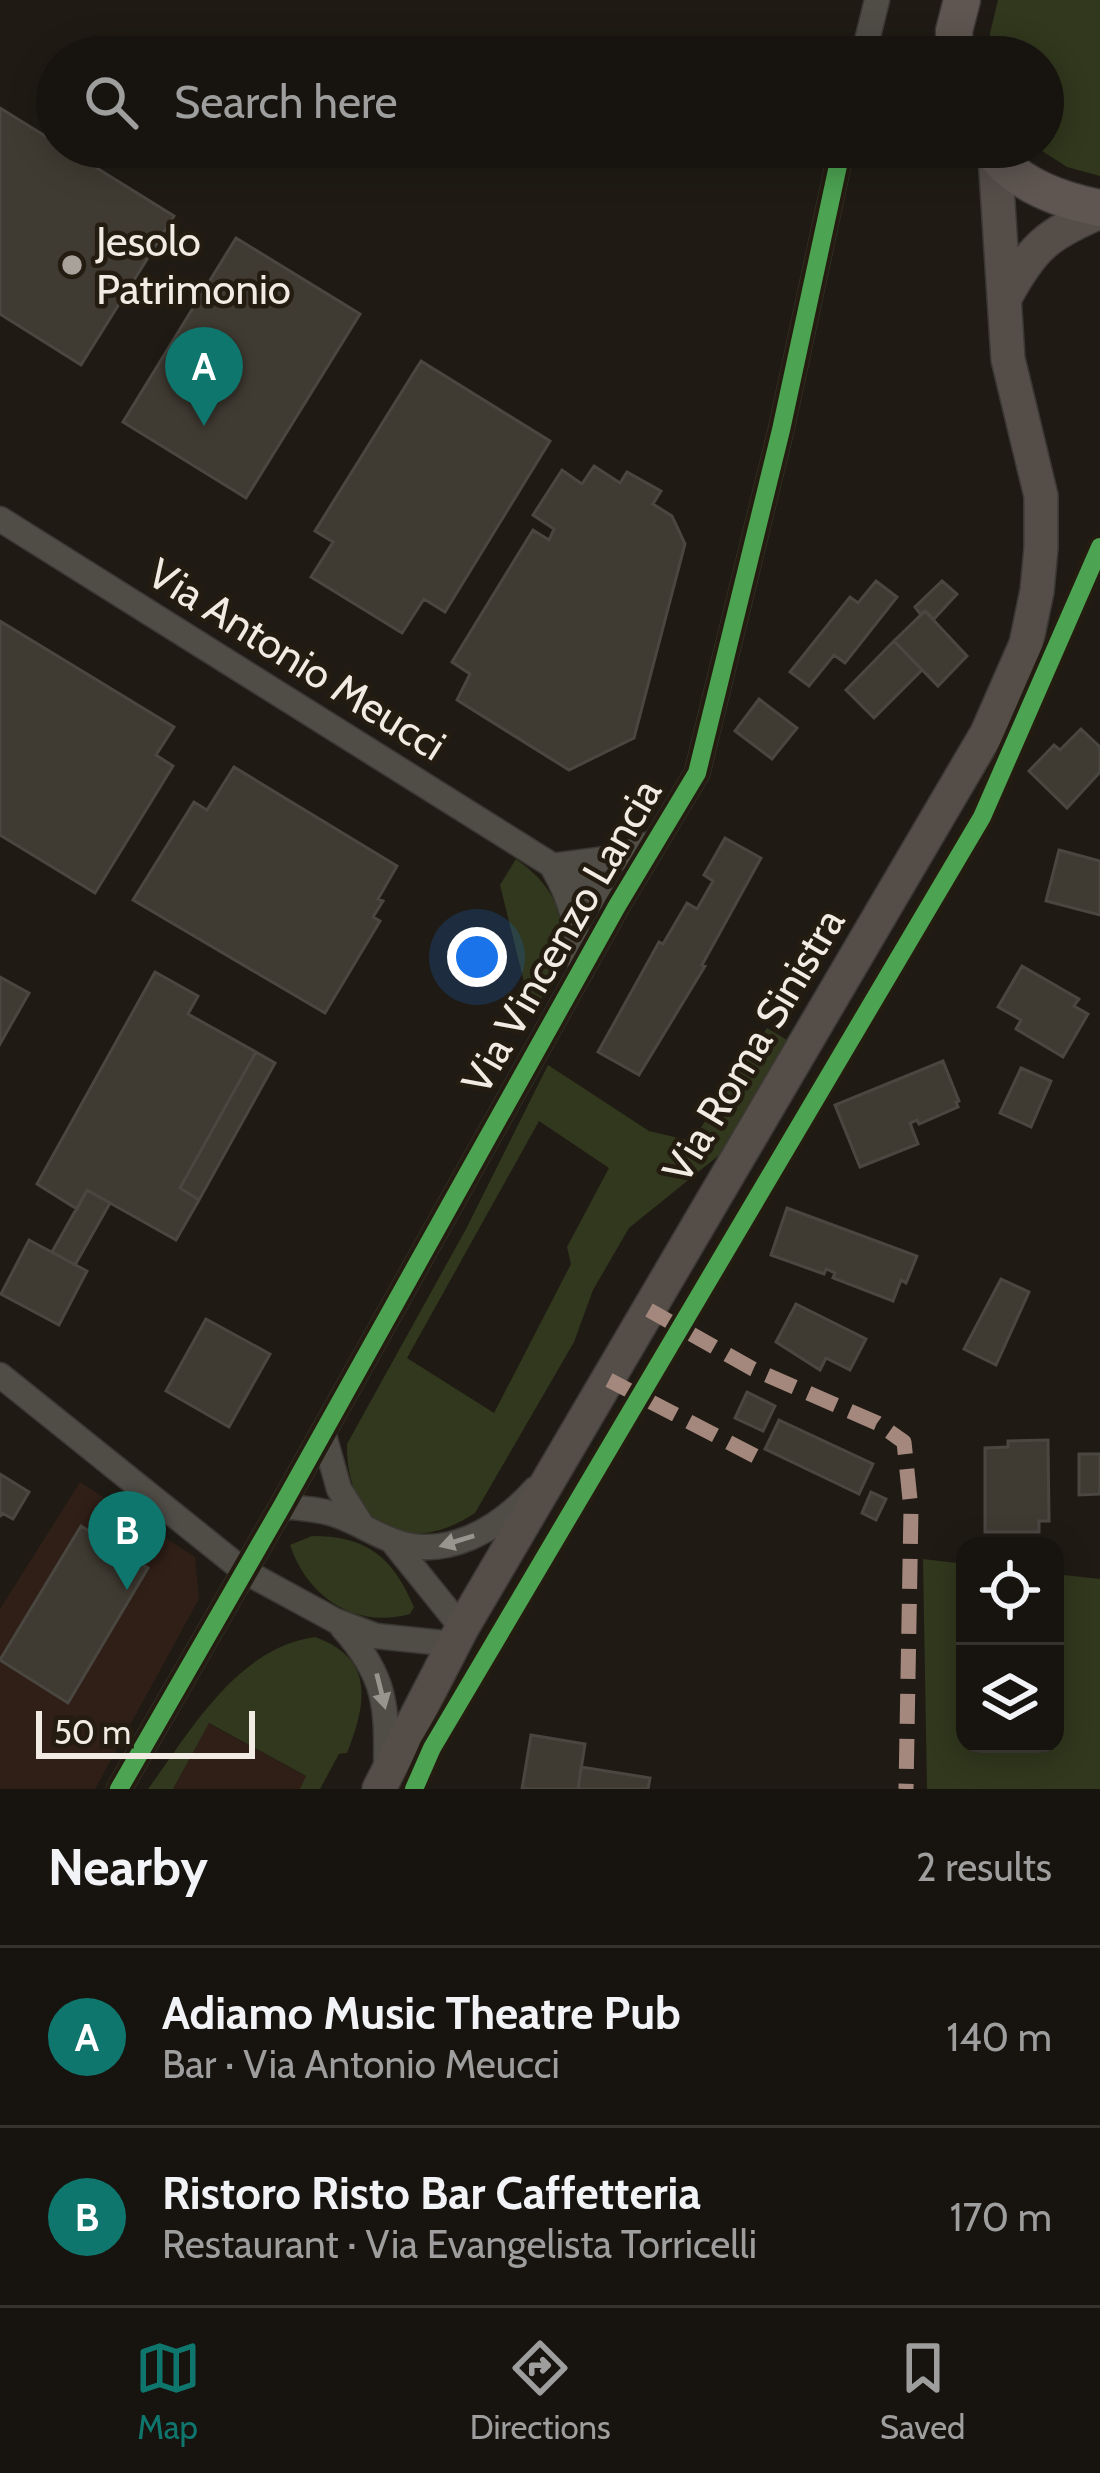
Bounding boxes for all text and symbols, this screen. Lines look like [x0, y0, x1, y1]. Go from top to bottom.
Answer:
search box [36, 36, 1064, 168]
icon: search [78, 69, 144, 135]
text: Search here [174, 75, 398, 129]
place label: Jesolo Patrimonio [95, 215, 291, 315]
marker: Jesolo Patrimonio [59, 252, 85, 278]
pin: A [165, 327, 243, 426]
street label: Via Antonio Meucci [139, 547, 455, 771]
street label: Via Vincenzo Lancia [450, 770, 672, 1102]
street label: Via Roma Sinistra [651, 899, 855, 1191]
your location [447, 927, 507, 987]
pin: B [88, 1491, 166, 1590]
one-way arrow [438, 1533, 475, 1551]
map controls [956, 1537, 1064, 1753]
button: locate [956, 1537, 1064, 1645]
button: layers [956, 1645, 1064, 1753]
one-way arrow [372, 1673, 391, 1710]
scale bar [36, 1705, 255, 1758]
text: 50 m [54, 1712, 131, 1752]
text: Nearby [48, 1836, 208, 1898]
text: 2 results [916, 1843, 1052, 1891]
text: Adiamo Music Theatre Pub [162, 1986, 681, 2040]
text: A [75, 2013, 99, 2061]
text: 140 m [947, 2013, 1052, 2061]
text: Bar · Via Antonio Meucci [162, 2040, 560, 2088]
text: Ristoro Risto Bar Caffetteria [162, 2166, 701, 2220]
text: B [75, 2193, 99, 2241]
text: 170 m [950, 2193, 1052, 2241]
text: Restaurant · Via Evangelista Torricelli [162, 2220, 757, 2268]
tab: Map [135, 2335, 201, 2447]
tab: Directions [470, 2335, 611, 2447]
tab: Saved [880, 2335, 965, 2447]

